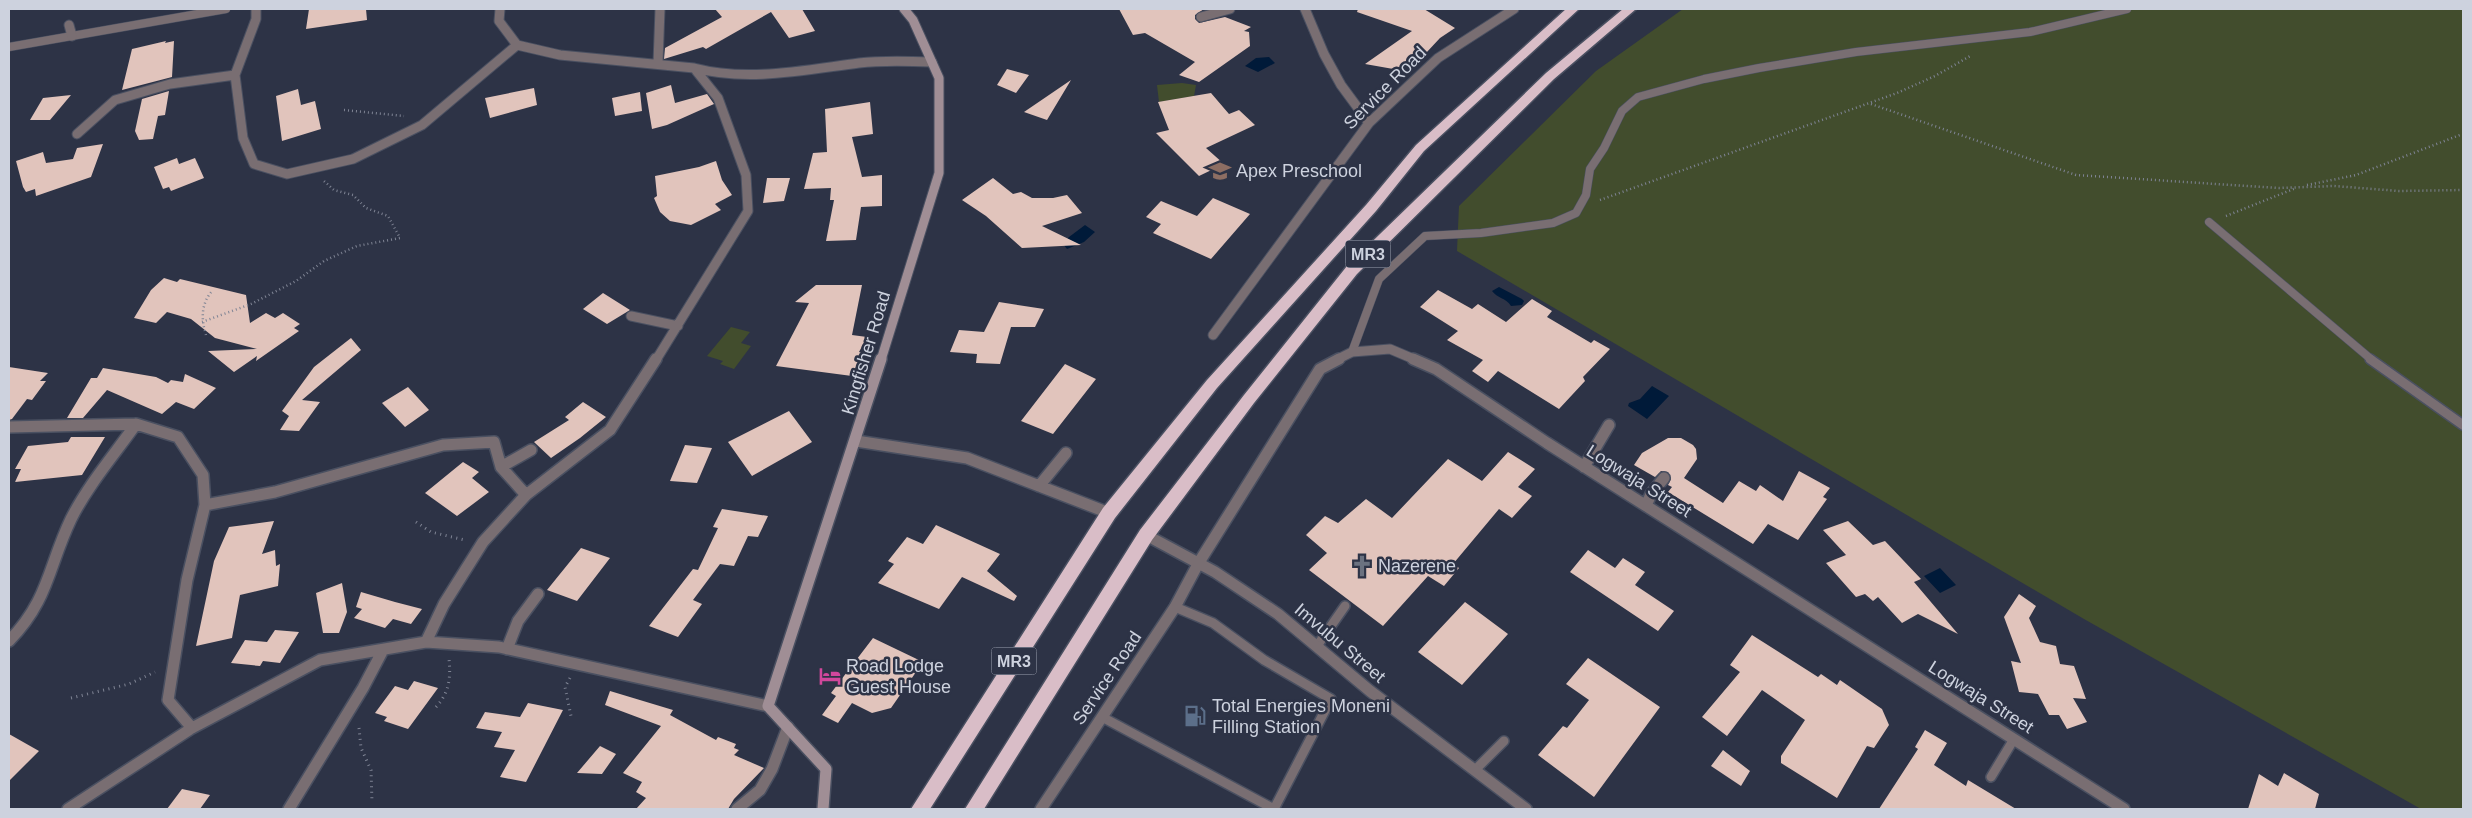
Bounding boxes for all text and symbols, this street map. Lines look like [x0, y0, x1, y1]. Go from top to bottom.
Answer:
street label: Service Road [1340, 43, 1430, 133]
school or university icon: Apex Preschool [1207, 158, 1233, 184]
place label: Apex Preschool [1236, 161, 1362, 181]
road number: MR3 [1346, 240, 1390, 268]
street label: Kingfisher Road [838, 289, 894, 417]
street label: Logwaja Street [1583, 441, 1695, 521]
church icon: Nazerene [1349, 553, 1375, 579]
place label: Nazerene [1378, 556, 1456, 576]
street label: Imvubu Street [1291, 599, 1389, 687]
street label: Service Road [1068, 628, 1146, 728]
road number: MR3 [992, 648, 1036, 674]
place label: Road Lodge Guest House [846, 656, 951, 697]
street label: Logwaja Street [1925, 657, 2037, 737]
hotel icon: Road Lodge Guest House [817, 663, 843, 689]
place label: Total Energies Moneni Filling Station [1212, 696, 1390, 737]
fuel station icon: Total Energies Moneni Filling Station [1182, 703, 1208, 729]

